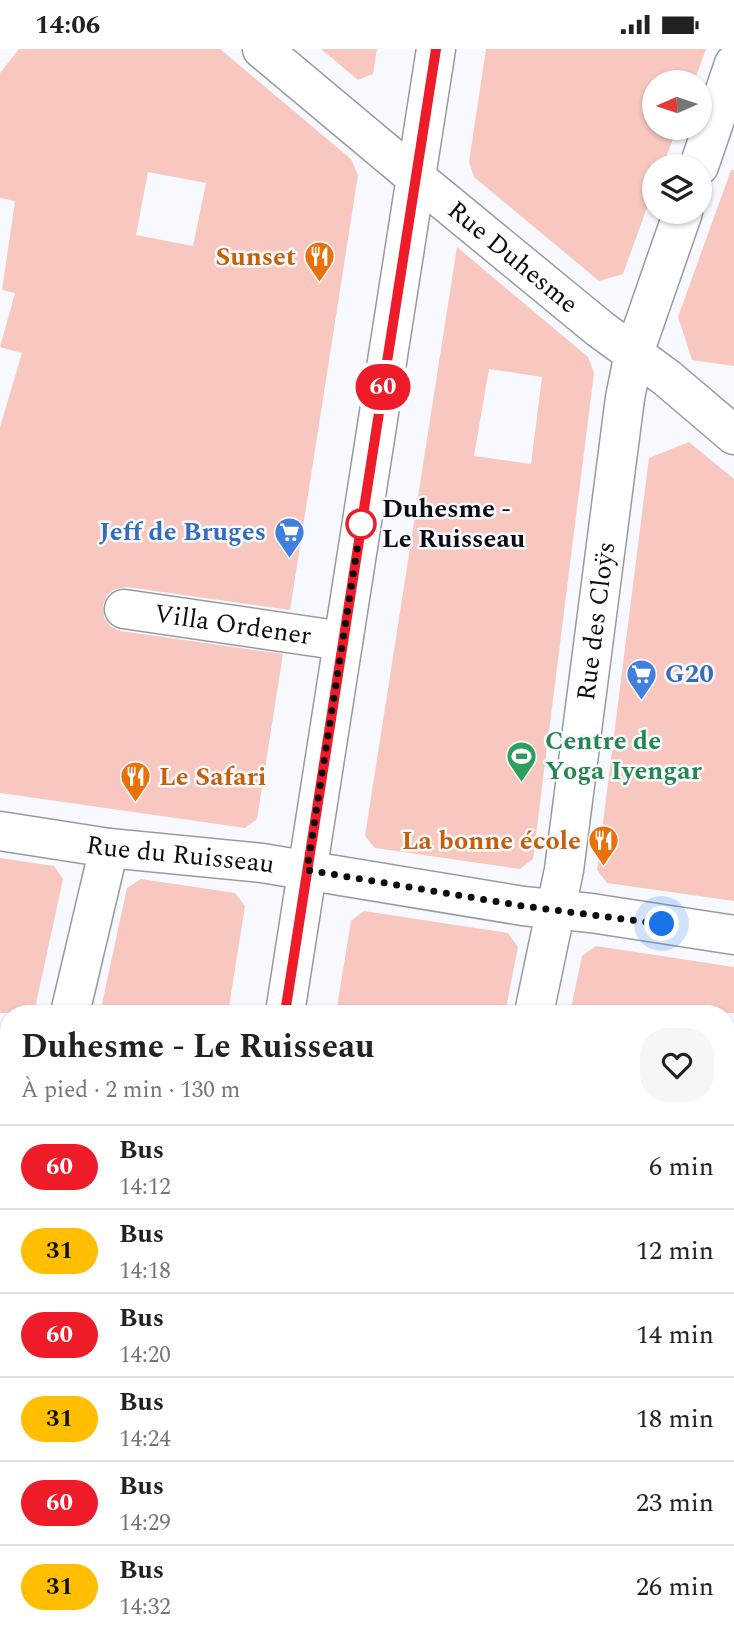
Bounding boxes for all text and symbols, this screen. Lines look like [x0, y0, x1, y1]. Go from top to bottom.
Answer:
text: 14:06 [35, 5, 100, 45]
north arrow [642, 70, 712, 140]
map controls [642, 70, 712, 224]
button: layers [642, 154, 712, 224]
street label: Rue Duhesme [438, 191, 587, 323]
place label: Sunset [215, 237, 296, 277]
restaurant icon: Sunset [302, 240, 336, 284]
line badge: 60 [352, 364, 414, 410]
text: 60 [370, 369, 396, 405]
place label: Duhesme - Le Ruisseau [382, 489, 525, 559]
marker: Duhesme - Le Ruisseau [346, 509, 376, 539]
place label: Jeff de Bruges [99, 512, 266, 552]
supermarket icon: Jeff de Bruges [272, 515, 306, 559]
street label: Rue des Cloÿs [566, 539, 626, 703]
street label: Villa Ordener [152, 594, 314, 656]
place label: G20 [665, 654, 714, 694]
supermarket icon: G20 [625, 657, 659, 701]
place label: Centre de Yoga Iyengar [545, 721, 703, 791]
sports icon: Centre de Yoga Iyengar [505, 739, 539, 783]
place label: Le Safari [159, 757, 266, 797]
restaurant icon: Le Safari [119, 760, 153, 804]
place label: La bonne école [402, 821, 581, 861]
restaurant icon: La bonne école [587, 824, 621, 868]
street label: Rue du Ruisseau [84, 825, 277, 885]
your location [644, 906, 679, 941]
text: Duhesme - Le Ruisseau [21, 1022, 375, 1072]
button: heart [640, 1028, 714, 1102]
text: À pied · 2 min · 130 m [21, 1073, 240, 1108]
text: Bus [119, 1130, 164, 1170]
text: 6 min [649, 1147, 714, 1187]
text: 60 [46, 1149, 73, 1185]
text: 14:12 [119, 1170, 171, 1205]
text: Bus [119, 1214, 164, 1254]
text: 12 min [636, 1231, 714, 1271]
text: 31 [46, 1233, 73, 1269]
text: 14:18 [119, 1254, 171, 1289]
text: Bus [119, 1298, 164, 1338]
text: 14 min [636, 1315, 714, 1355]
text: 60 [46, 1317, 73, 1353]
text: 14:20 [119, 1338, 171, 1373]
text: Bus [119, 1382, 164, 1422]
text: 18 min [636, 1399, 714, 1439]
text: 31 [46, 1401, 73, 1437]
text: 14:24 [119, 1422, 171, 1457]
text: Bus [119, 1466, 164, 1506]
text: 23 min [636, 1483, 714, 1523]
text: 60 [46, 1485, 73, 1521]
text: 14:29 [119, 1506, 171, 1541]
text: Bus [119, 1550, 164, 1590]
text: 26 min [636, 1567, 714, 1607]
text: 31 [46, 1569, 73, 1605]
text: 14:32 [119, 1590, 171, 1625]

